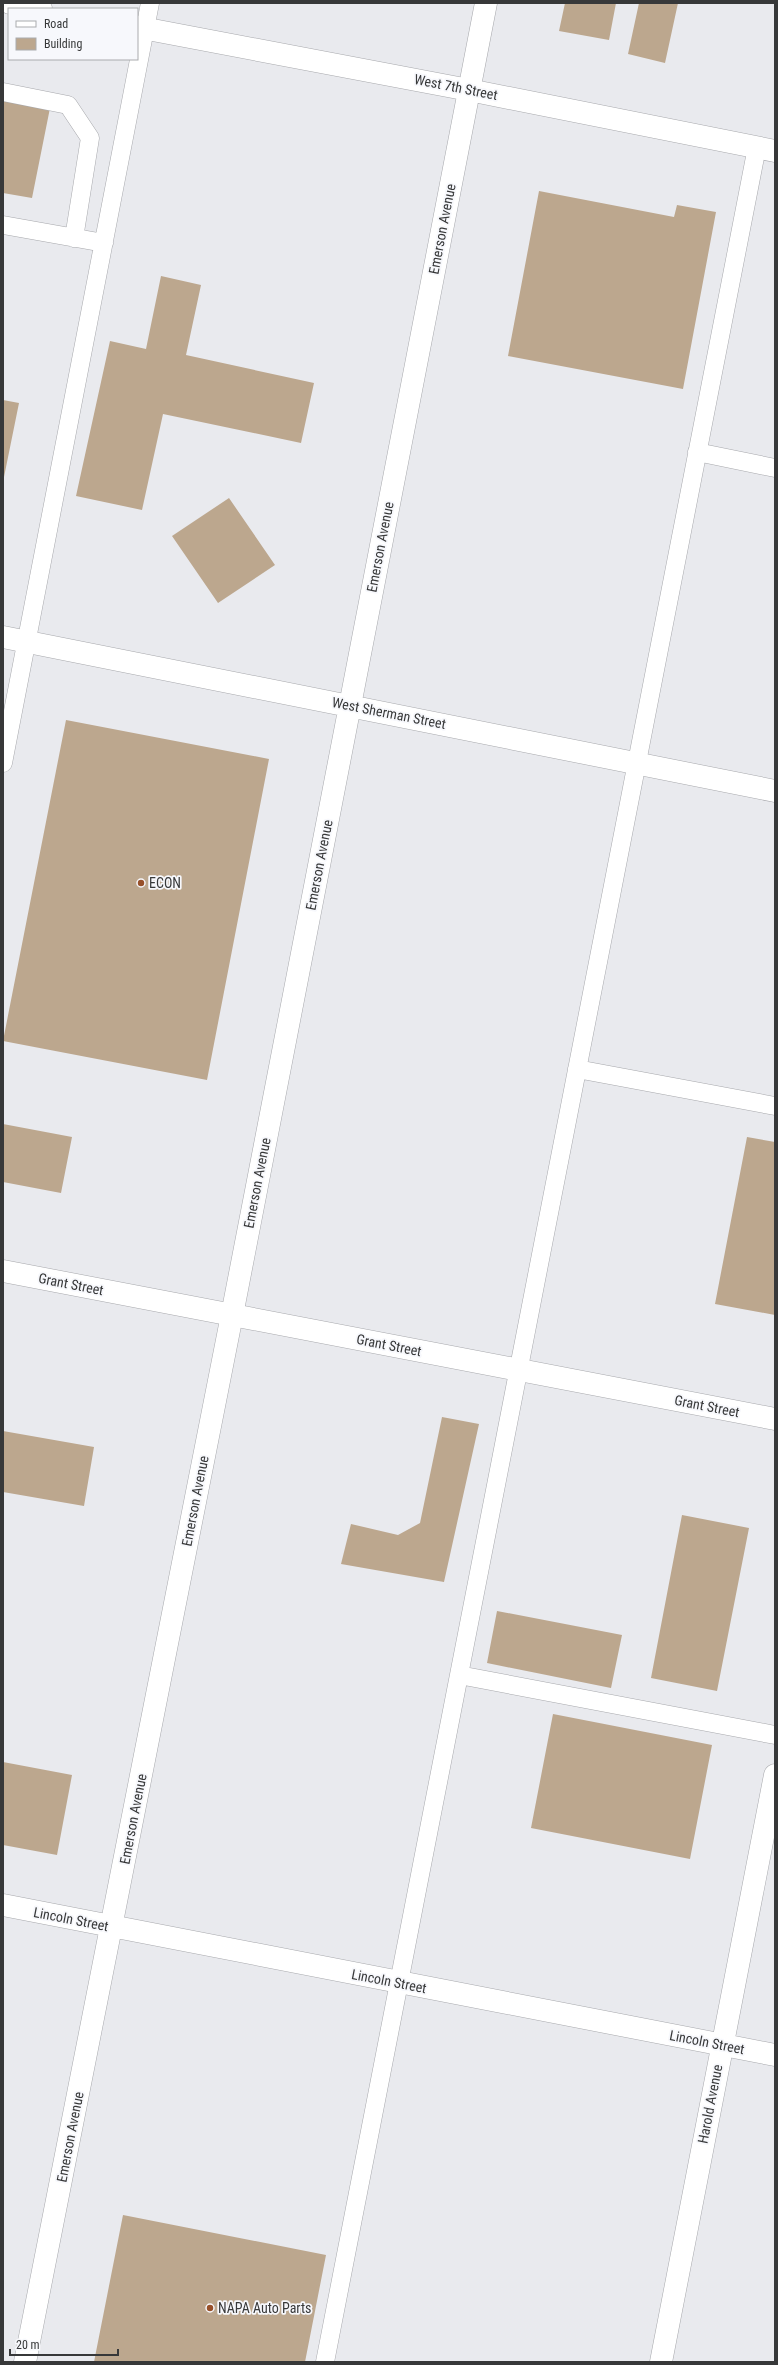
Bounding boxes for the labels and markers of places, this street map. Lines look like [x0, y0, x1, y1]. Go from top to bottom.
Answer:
place label: ECON [149, 875, 181, 891]
marker: ECON [136, 878, 146, 888]
place label: NAPA Auto Parts [218, 2300, 312, 2316]
marker: NAPA Auto Parts [205, 2303, 215, 2313]

